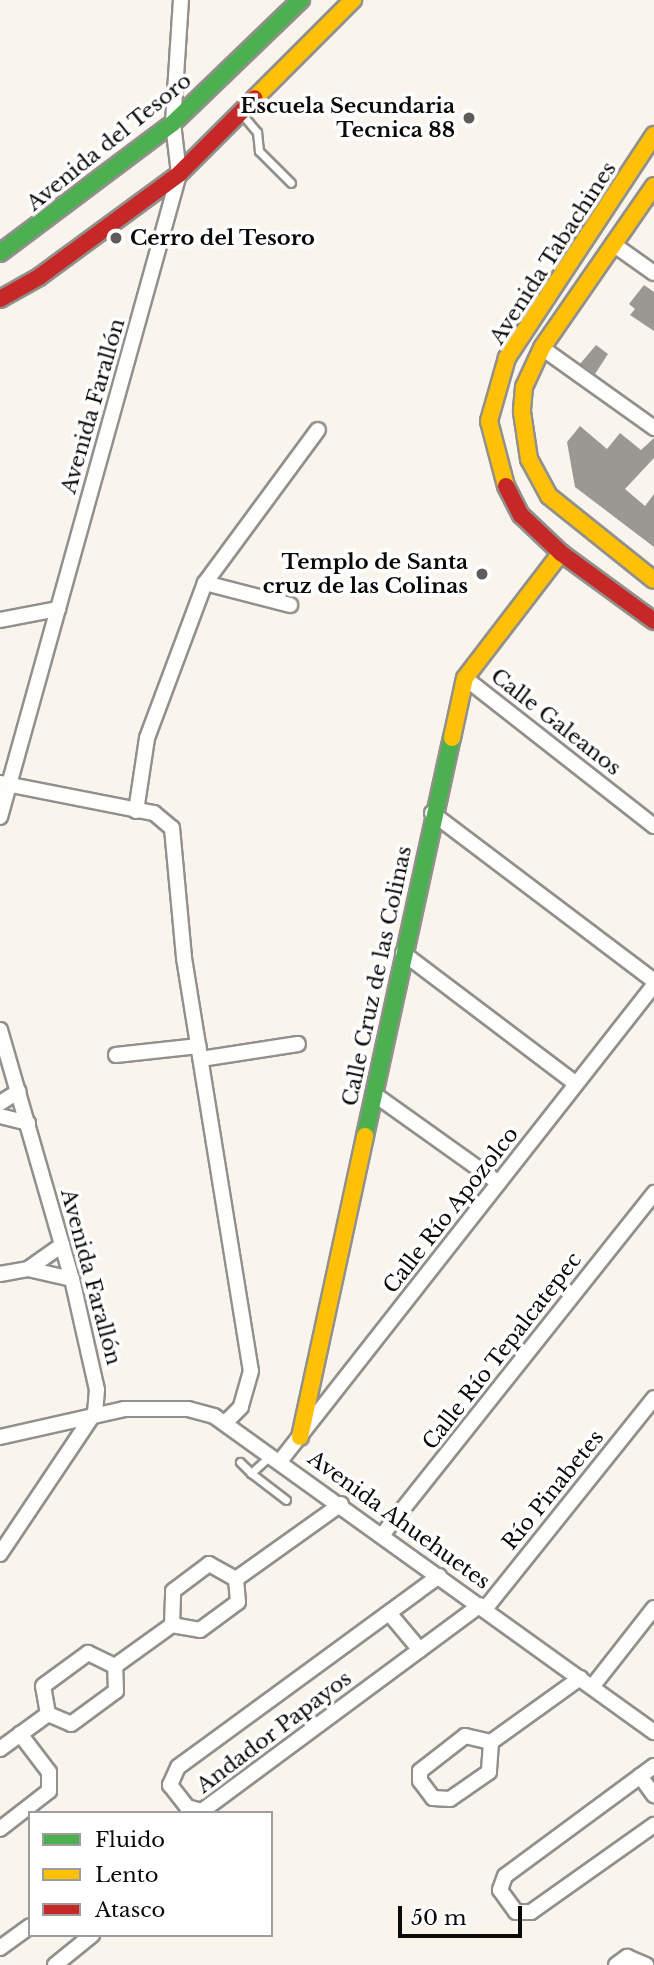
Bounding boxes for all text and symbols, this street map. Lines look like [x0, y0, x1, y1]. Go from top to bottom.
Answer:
street label: Avenida del Tesoro [21, 68, 197, 216]
place label: Escuela Secundaria Tecnica 88 [240, 93, 455, 143]
marker: Escuela Secundaria Tecnica 88 [461, 110, 477, 126]
street label: Avenida Tabachines [484, 157, 622, 349]
place label: Cerro del Tesoro [130, 225, 316, 251]
marker: Cerro del Tesoro [108, 230, 124, 246]
street label: Avenida Farallón [56, 315, 130, 497]
place label: Templo de Santa cruz de las Colinas [263, 549, 468, 599]
marker: Templo de Santa cruz de las Colinas [474, 566, 490, 582]
street label: Calle Galeanos [486, 663, 626, 781]
street label: Calle Cruz de las Colinas [337, 844, 417, 1108]
street label: Calle Río Apozolco [378, 1121, 524, 1299]
street label: Avenida Farallón [55, 1186, 127, 1368]
street label: Calle Río Tepalcatepec [417, 1247, 587, 1455]
street label: Río Pinabetes [497, 1425, 609, 1555]
street label: Avenida Ahuehuetes [303, 1445, 495, 1595]
street label: Andador Papayos [191, 1665, 357, 1799]
legend [28, 1811, 273, 1937]
text: Fluido [95, 1827, 165, 1853]
text: Lento [95, 1862, 158, 1888]
scale bar [402, 1892, 526, 1936]
text: Atasco [95, 1897, 165, 1923]
text: 50 m [411, 1905, 466, 1931]

